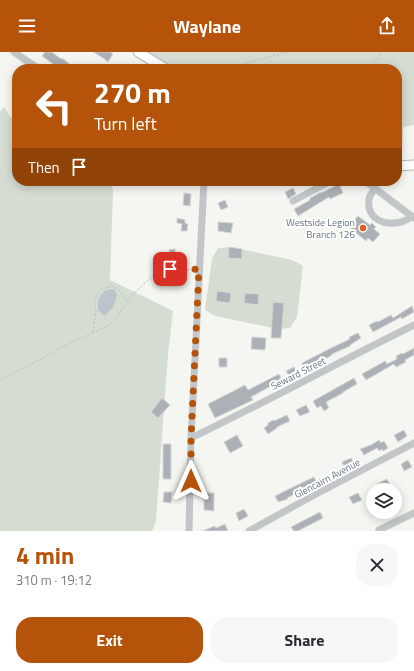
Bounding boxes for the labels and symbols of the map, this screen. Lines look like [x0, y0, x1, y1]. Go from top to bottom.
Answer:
place label: Westside Legion Branch 126 [286, 215, 355, 242]
marker: Westside Legion Branch 126 [358, 223, 368, 233]
pin [153, 252, 187, 286]
street label: Seward Street [268, 353, 329, 394]
street label: Glencairn Avenue [292, 455, 363, 502]
position arrow [170, 460, 212, 502]

